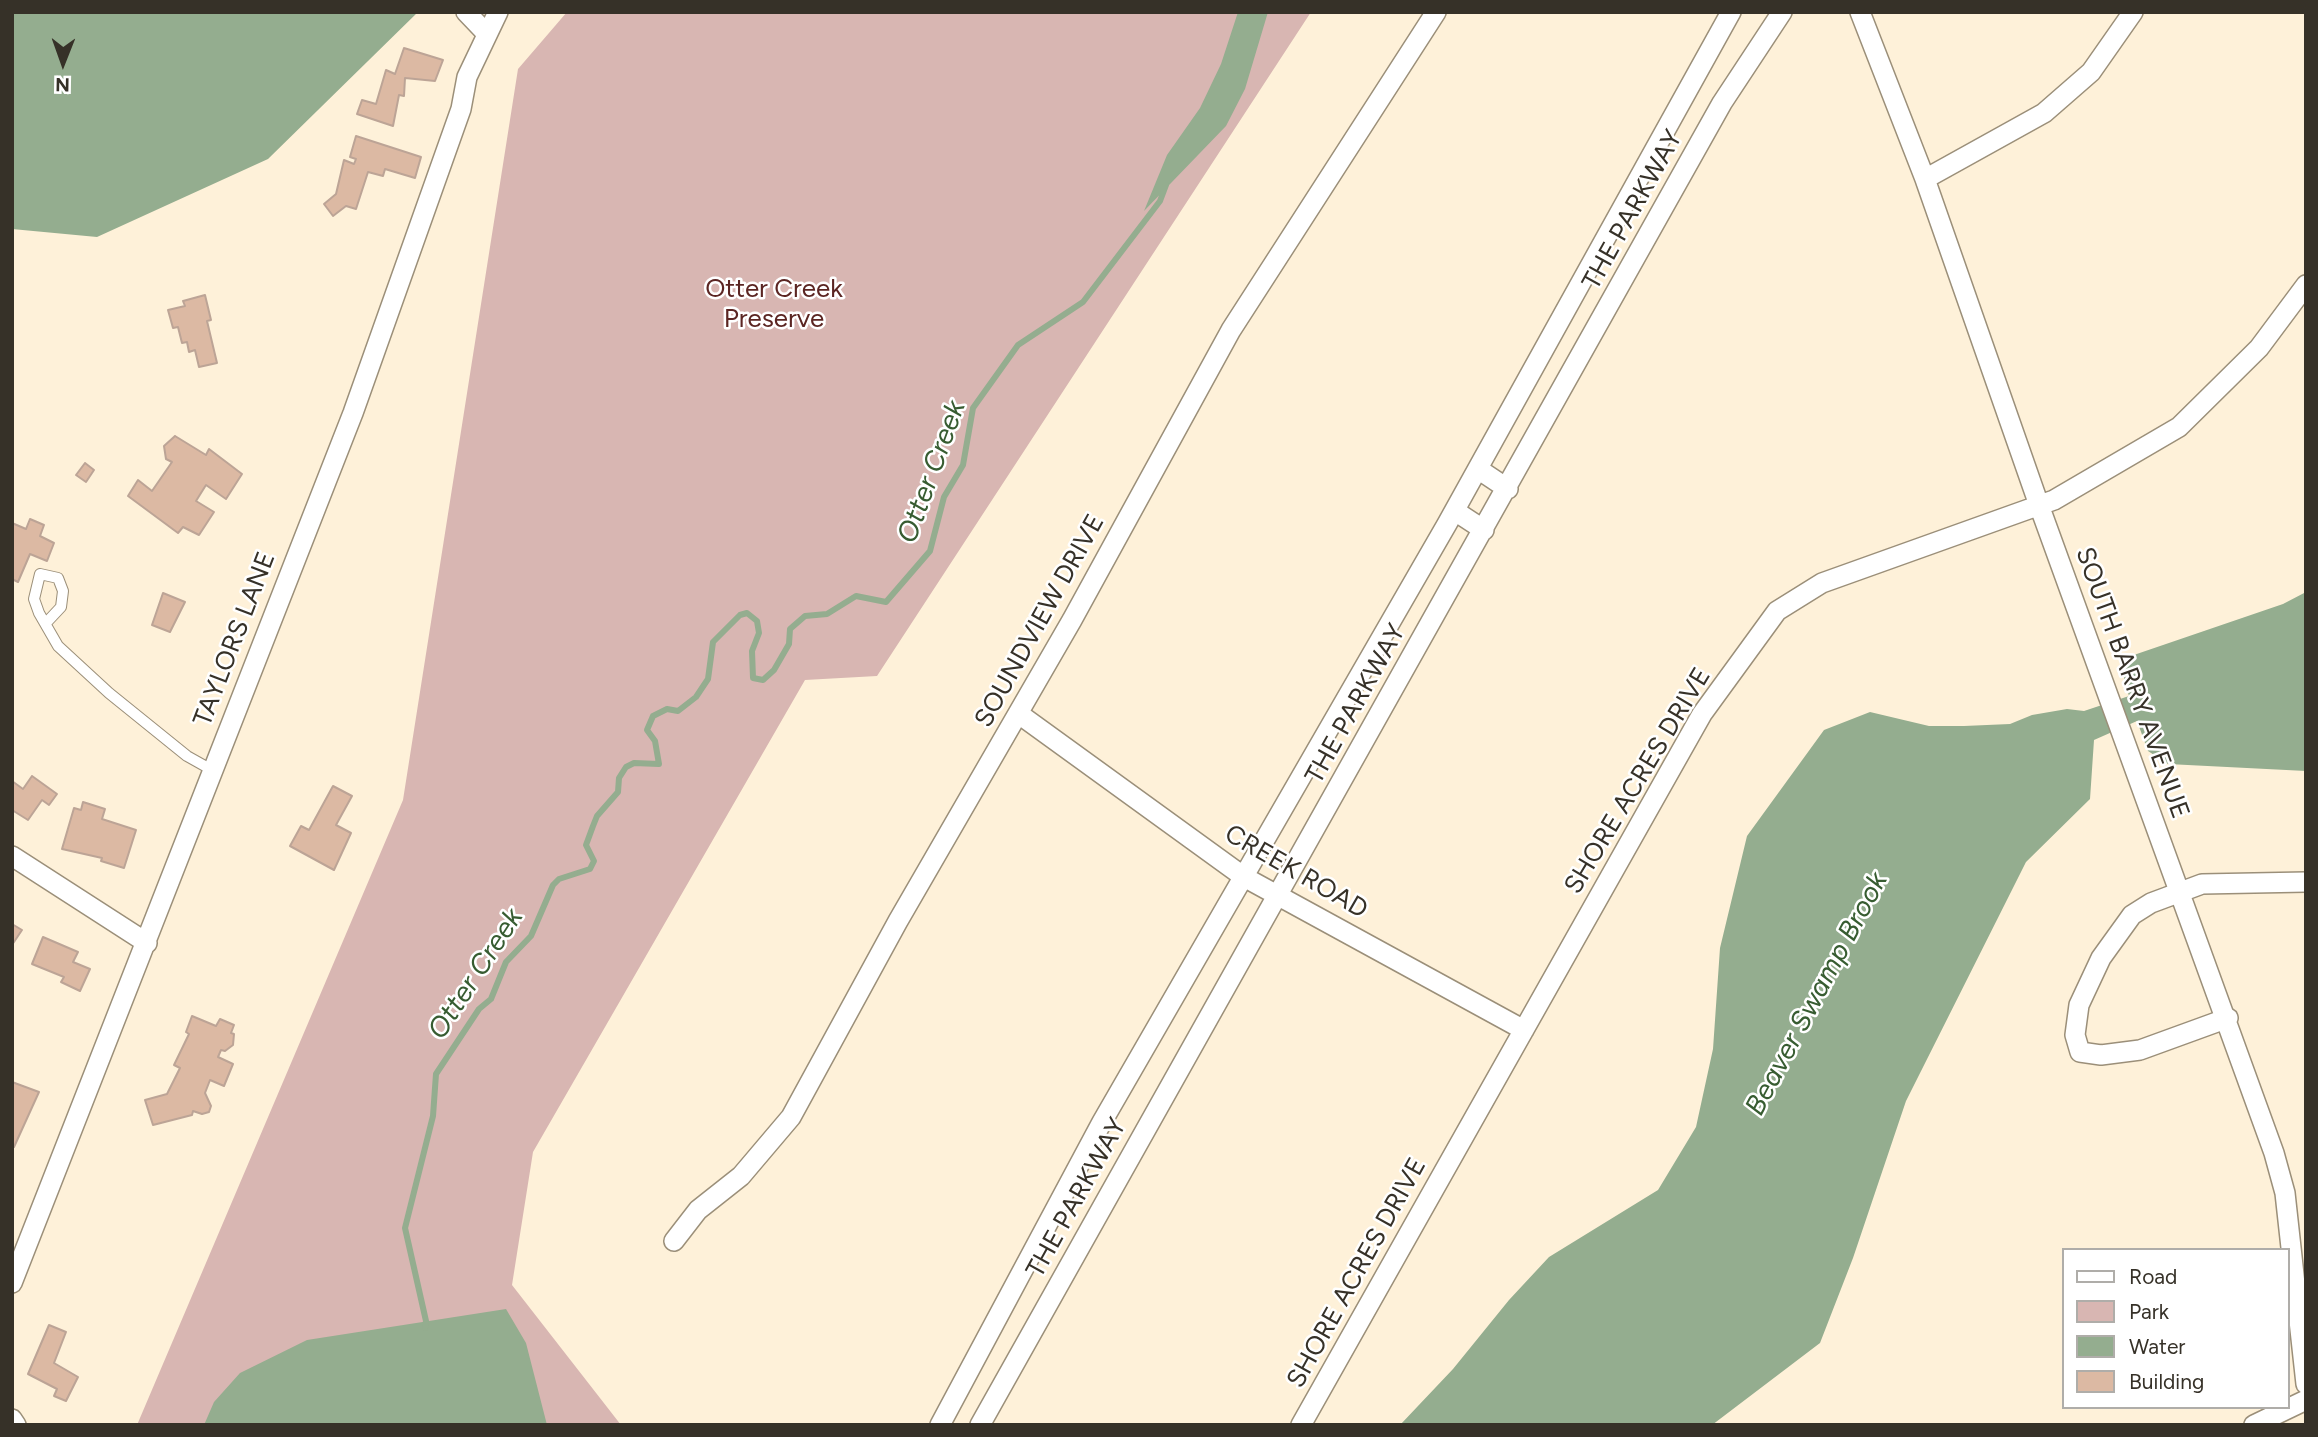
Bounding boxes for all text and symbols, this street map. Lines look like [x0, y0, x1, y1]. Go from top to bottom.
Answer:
north arrow [28, 28, 98, 98]
text: N [55, 73, 70, 96]
street label: THE PARKWAY [1576, 125, 1690, 295]
park label: Otter Creek Preserve [705, 273, 843, 334]
water label: Otter Creek [891, 396, 973, 548]
street label: SOUNDVIEW DRIVE [968, 509, 1112, 733]
street label: SOUTH BARRY AVENUE [2068, 543, 2196, 823]
street label: TAYLORS LANE [187, 547, 283, 731]
street label: THE PARKWAY [1299, 619, 1413, 789]
street label: SHORE ACRES DRIVE [1558, 662, 1718, 900]
street label: CREEK ROAD [1219, 818, 1373, 926]
water label: Beaver Swamp Brook [1739, 867, 1895, 1121]
water label: Otter Creek [421, 902, 531, 1046]
street label: THE PARKWAY [1020, 1113, 1134, 1283]
street label: SHORE ACRES DRIVE [1281, 1153, 1433, 1393]
legend [2062, 1248, 2290, 1409]
text: Road [2129, 1264, 2177, 1289]
text: Park [2129, 1299, 2169, 1324]
text: Water [2129, 1334, 2185, 1359]
text: Building [2129, 1369, 2204, 1394]

